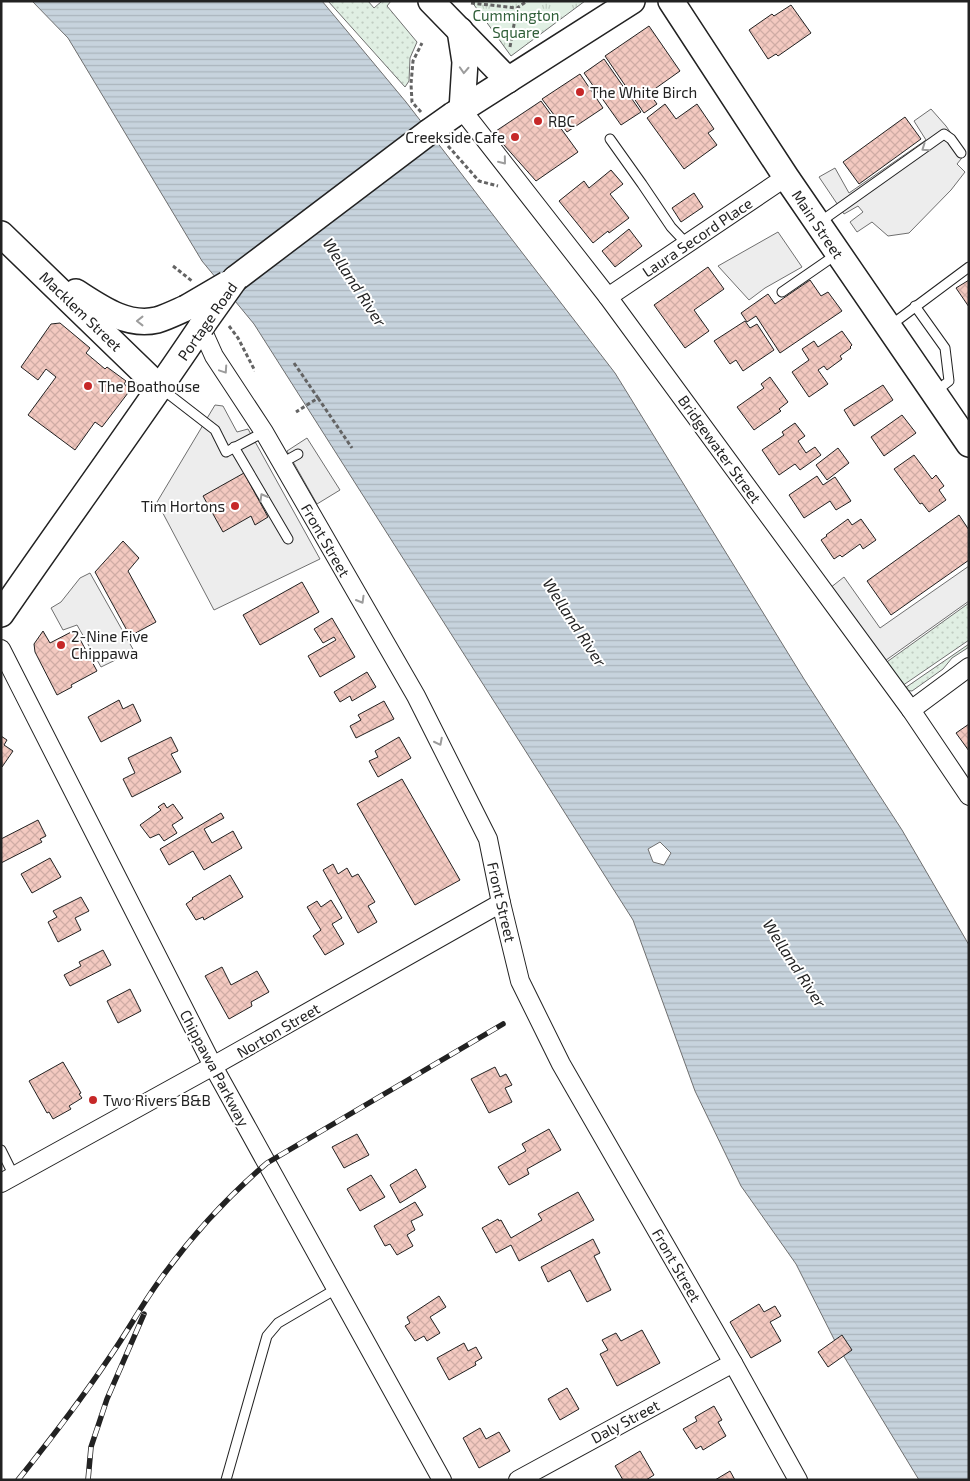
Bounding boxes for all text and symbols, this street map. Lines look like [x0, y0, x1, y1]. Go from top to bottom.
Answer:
park label: Cummington Square [472, 6, 560, 41]
one-way arrow [459, 66, 470, 74]
place label: The White Birch [590, 83, 697, 101]
marker: The White Birch [574, 86, 586, 98]
place label: RBC [548, 112, 576, 130]
marker: RBC [532, 115, 544, 127]
place label: Creekside Cafe [405, 128, 505, 146]
marker: Creekside Cafe [509, 131, 521, 143]
one-way arrow [921, 142, 931, 151]
one-way arrow [497, 156, 506, 165]
street label: Main Street [788, 186, 848, 262]
street label: Laura Secord Place [639, 193, 755, 281]
water label: Welland River [319, 234, 391, 330]
street label: Macklem Street [36, 267, 126, 355]
street label: Portage Road [173, 278, 241, 364]
one-way arrow [136, 315, 144, 326]
one-way arrow [217, 365, 227, 374]
place label: The Boathouse [98, 377, 200, 395]
marker: The Boathouse [82, 380, 94, 392]
street label: Bridgewater Street [675, 392, 765, 507]
one-way arrow [260, 493, 270, 502]
place label: Tim Hortons [141, 497, 225, 515]
marker: Tim Hortons [229, 500, 241, 512]
street label: Front Street [298, 500, 354, 580]
water label: Welland River [539, 574, 611, 670]
one-way arrow [354, 594, 364, 603]
place label: 2-Nine Five Chippawa [71, 627, 148, 662]
marker: 2-Nine Five Chippawa [55, 639, 67, 651]
one-way arrow [433, 737, 443, 746]
street label: Front Street [484, 860, 520, 944]
water label: Welland River [759, 915, 831, 1011]
street label: Norton Street [233, 999, 323, 1061]
street label: Chippawa Parkway [177, 1007, 253, 1130]
place label: Two Rivers B&B [103, 1091, 211, 1109]
marker: Two Rivers B&B [87, 1094, 99, 1106]
street label: Front Street [649, 1225, 705, 1305]
street label: Daly Street [588, 1395, 663, 1447]

